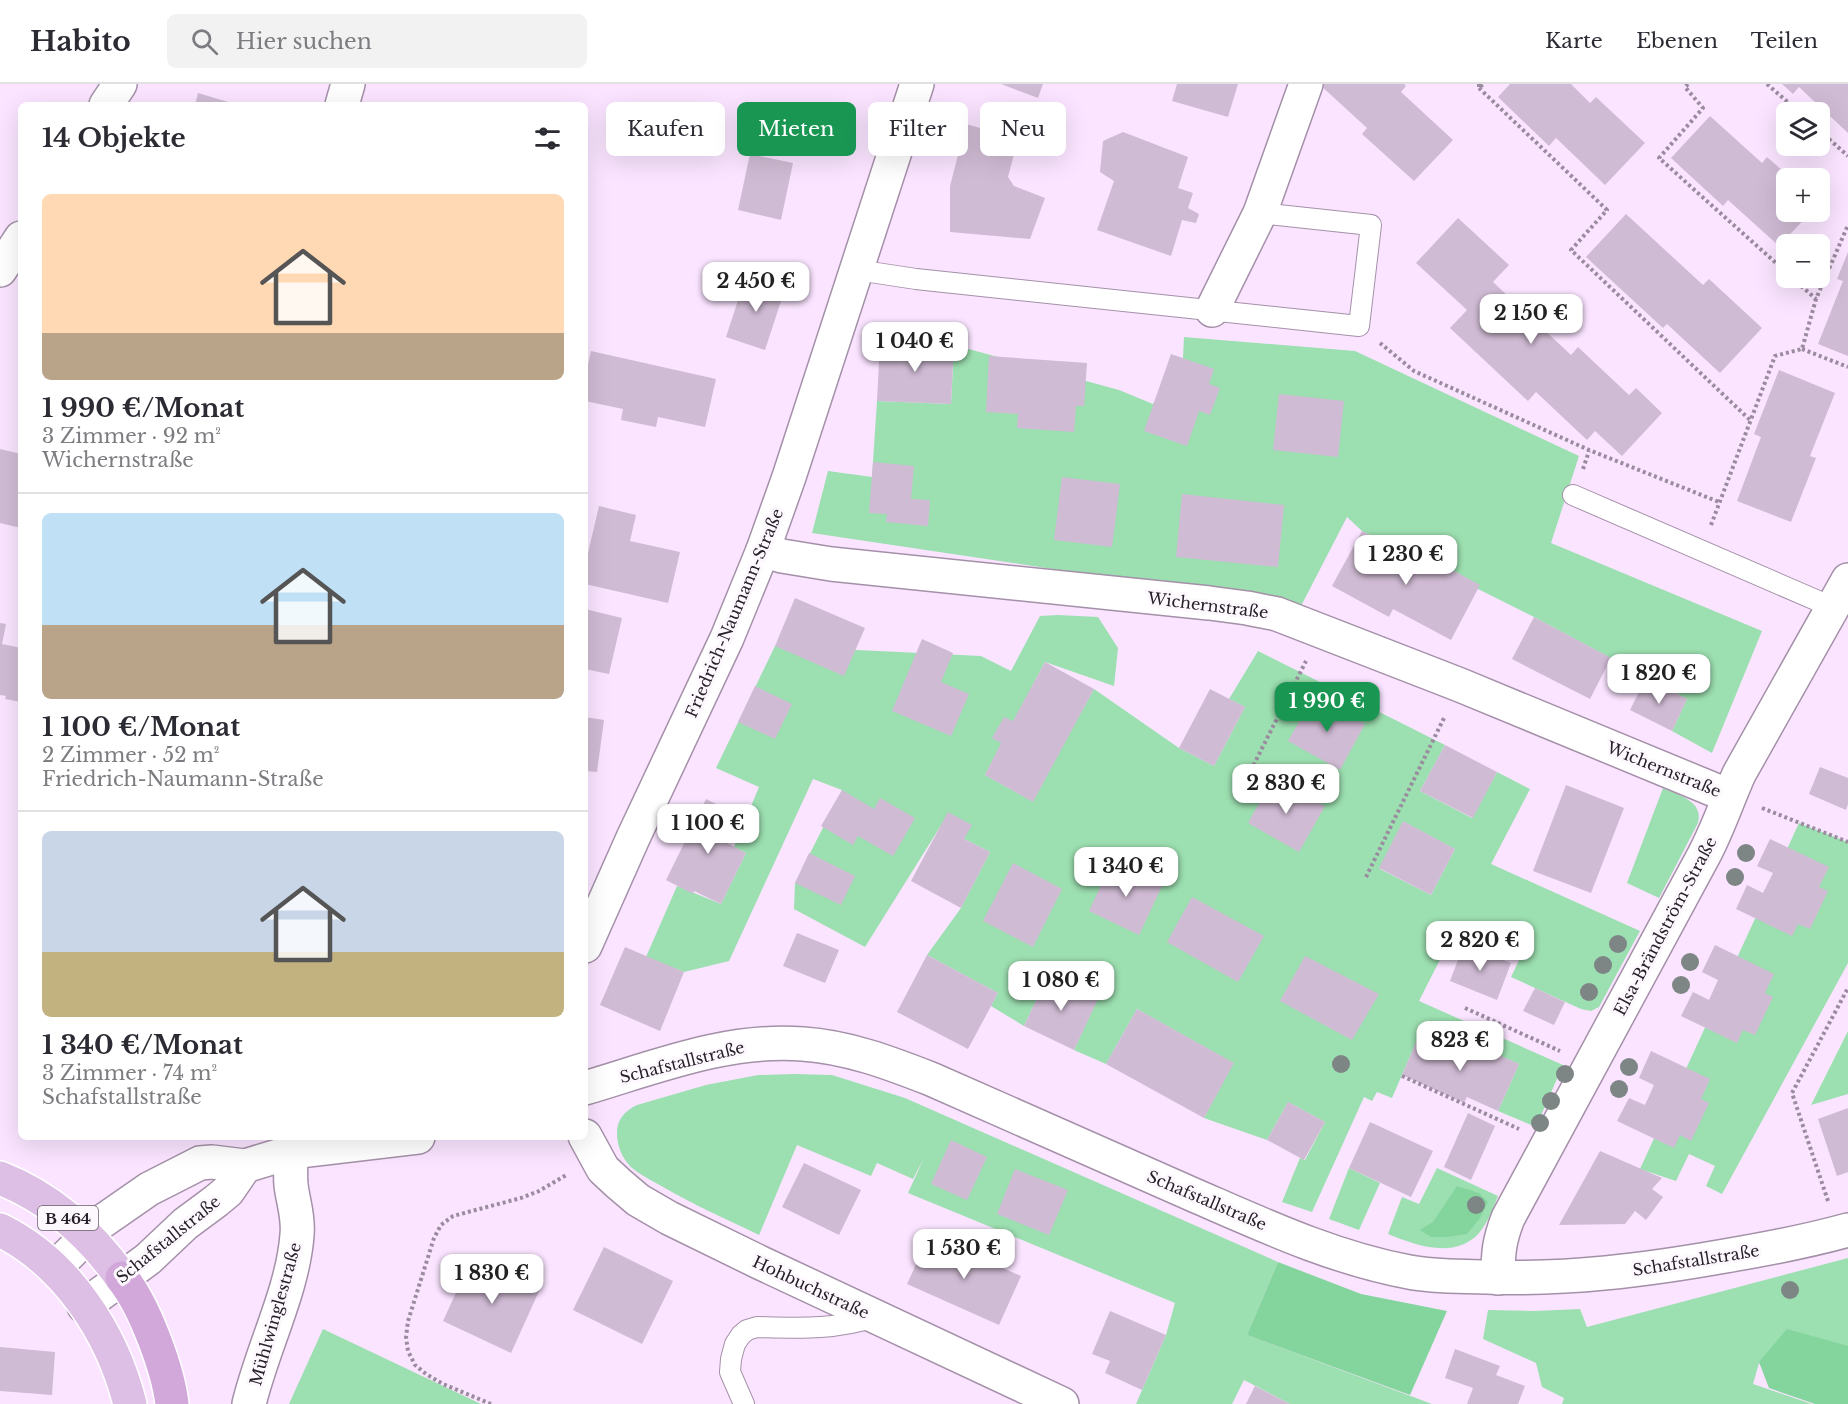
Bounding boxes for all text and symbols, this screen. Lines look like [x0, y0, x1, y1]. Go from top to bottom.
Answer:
search box [167, 14, 587, 68]
text: Habito [30, 24, 131, 59]
icon: search [188, 25, 221, 58]
text: Hier suchen [236, 28, 372, 55]
text: Karte [1545, 28, 1603, 54]
text: Ebenen [1636, 28, 1718, 54]
text: Teilen [1751, 28, 1818, 54]
chip: Kaufen [606, 102, 725, 156]
chip: Mieten [737, 102, 856, 156]
chip: Filter [868, 102, 968, 156]
chip: Neu [980, 102, 1066, 156]
map controls [1776, 102, 1830, 288]
button: layers [1776, 102, 1830, 156]
text: 14 Objekte [42, 122, 186, 154]
icon: filters [531, 122, 564, 155]
button: + [1776, 168, 1830, 222]
icon: home [249, 233, 357, 341]
button: − [1776, 234, 1830, 288]
pin: 2 450 € [701, 262, 811, 313]
text: 2 450 € [716, 269, 796, 293]
pin: 2 150 € [1476, 294, 1586, 345]
text: 2 150 € [1494, 301, 1568, 325]
pin: 1 040 € [860, 322, 970, 373]
text: 1 040 € [876, 329, 954, 353]
text: 1 990 €/Monat [42, 392, 244, 424]
text: 3 Zimmer · 92 m² [42, 424, 221, 448]
text: Wichernstraße [42, 448, 194, 472]
street label: Friedrich-Naumann-Straße [681, 505, 787, 721]
pin: 1 230 € [1351, 535, 1461, 586]
text: 1 230 € [1368, 542, 1444, 566]
icon: home [249, 552, 357, 660]
street label: Wichernstraße [1146, 588, 1270, 622]
pin: 1 820 € [1604, 654, 1714, 705]
text: 1 820 € [1621, 661, 1697, 685]
pin: 1 990 € [1272, 682, 1382, 733]
text: 1 990 € [1289, 689, 1365, 713]
text: 1 100 €/Monat [42, 711, 240, 743]
street label: Wichernstraße [1603, 737, 1724, 801]
text: 2 Zimmer · 52 m² [42, 743, 219, 767]
pin: 2 830 € [1231, 764, 1341, 815]
text: Friedrich-Naumann-Straße [42, 767, 324, 791]
text: 2 830 € [1246, 771, 1326, 795]
pin: 1 100 € [653, 804, 763, 855]
text: 1 100 € [671, 811, 745, 835]
street label: Elsa-Brändström-Straße [1609, 833, 1721, 1019]
pin: 1 340 € [1071, 847, 1181, 898]
text: 1 340 € [1088, 854, 1164, 878]
icon: home [249, 870, 357, 978]
pin: 2 820 € [1425, 921, 1535, 972]
text: 2 820 € [1440, 928, 1520, 952]
pin: 1 080 € [1006, 961, 1116, 1012]
text: 1 080 € [1022, 968, 1100, 992]
pin: 823 € [1418, 1021, 1502, 1072]
text: 823 € [1430, 1028, 1490, 1052]
text: 1 340 €/Monat [42, 1029, 243, 1061]
street label: Schafstallstraße [618, 1037, 746, 1087]
text: 3 Zimmer · 74 m² [42, 1061, 217, 1085]
text: Schafstallstraße [42, 1085, 202, 1109]
street label: Schafstallstraße [1144, 1166, 1270, 1234]
street label: Schafstallstraße [112, 1191, 224, 1287]
road number: B 464 [38, 1206, 98, 1230]
pin: 1 530 € [909, 1229, 1019, 1280]
text: 1 530 € [927, 1236, 1001, 1260]
street label: Mühlwinglestraße [245, 1240, 305, 1388]
street label: Schafstallstraße [1631, 1240, 1761, 1280]
street label: Hohbuchstraße [749, 1251, 873, 1323]
pin: 1 830 € [437, 1254, 547, 1305]
text: 1 830 € [454, 1261, 530, 1285]

